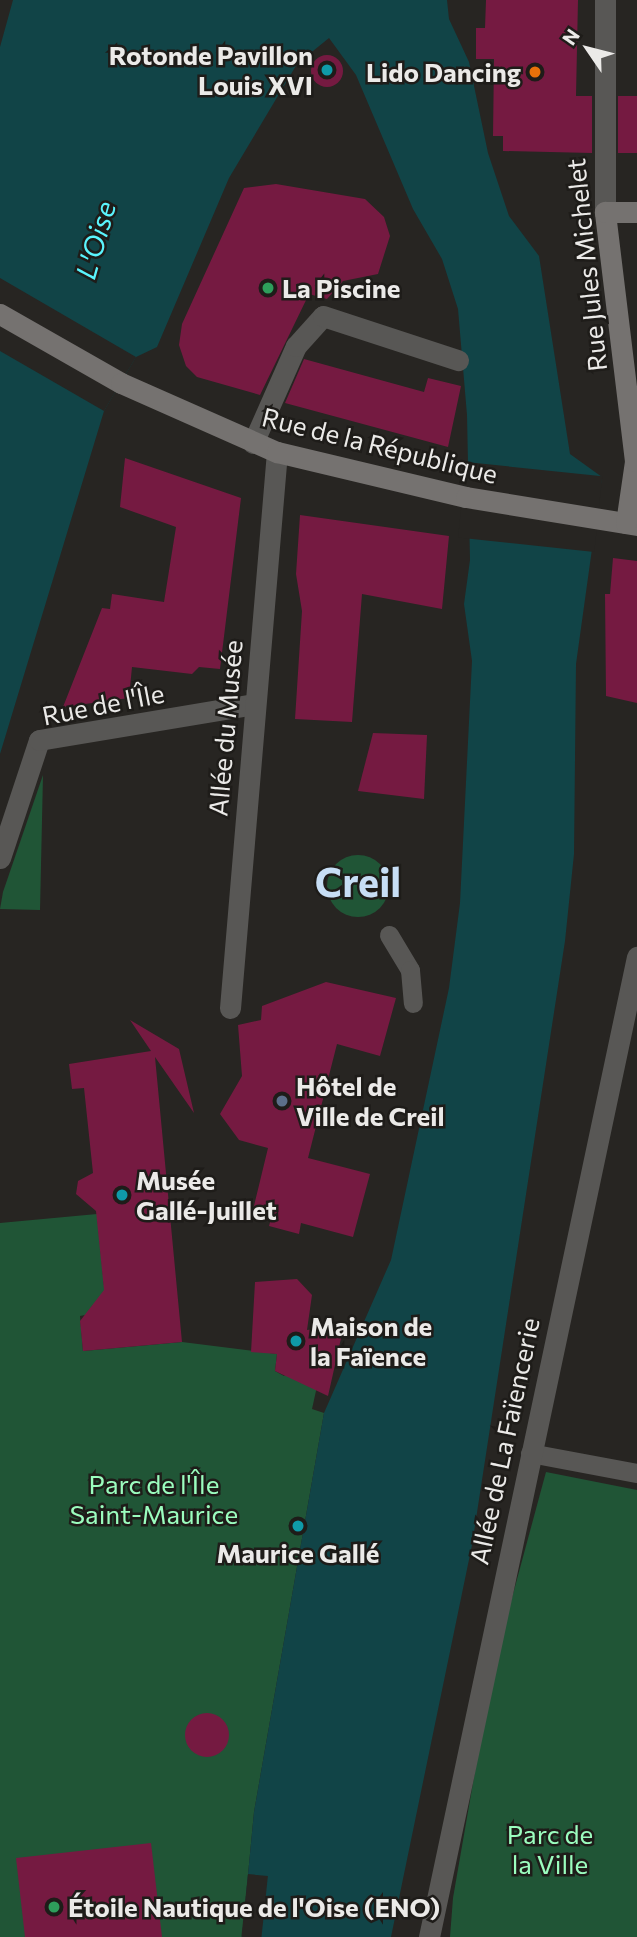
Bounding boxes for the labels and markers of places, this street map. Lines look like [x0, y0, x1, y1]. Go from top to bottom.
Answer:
place label: Rotonde Pavillon Louis XVI [109, 39, 313, 100]
place label: Lido Dancing [366, 56, 521, 88]
marker: Rotonde Pavillon Louis XVI [319, 62, 335, 78]
marker: Lido Dancing [527, 64, 543, 80]
place label: La Piscine [282, 272, 401, 304]
marker: La Piscine [260, 280, 276, 296]
place label: Hôtel de Ville de Creil [296, 1070, 445, 1132]
marker: Hôtel de Ville de Creil [274, 1093, 290, 1109]
place label: Musée Gallé-Juillet [136, 1164, 277, 1226]
marker: Musée Gallé-Juillet [114, 1187, 130, 1203]
place label: Maison de la Faïence [310, 1310, 432, 1372]
marker: Maison de la Faïence [288, 1333, 304, 1349]
marker: Maurice Gallé [290, 1518, 306, 1534]
place label: Maurice Gallé [216, 1537, 380, 1569]
place label: Étoile Nautique de l'Oise (ENO) [68, 1891, 440, 1923]
marker: Étoile Nautique de l'Oise (ENO) [46, 1899, 62, 1915]

